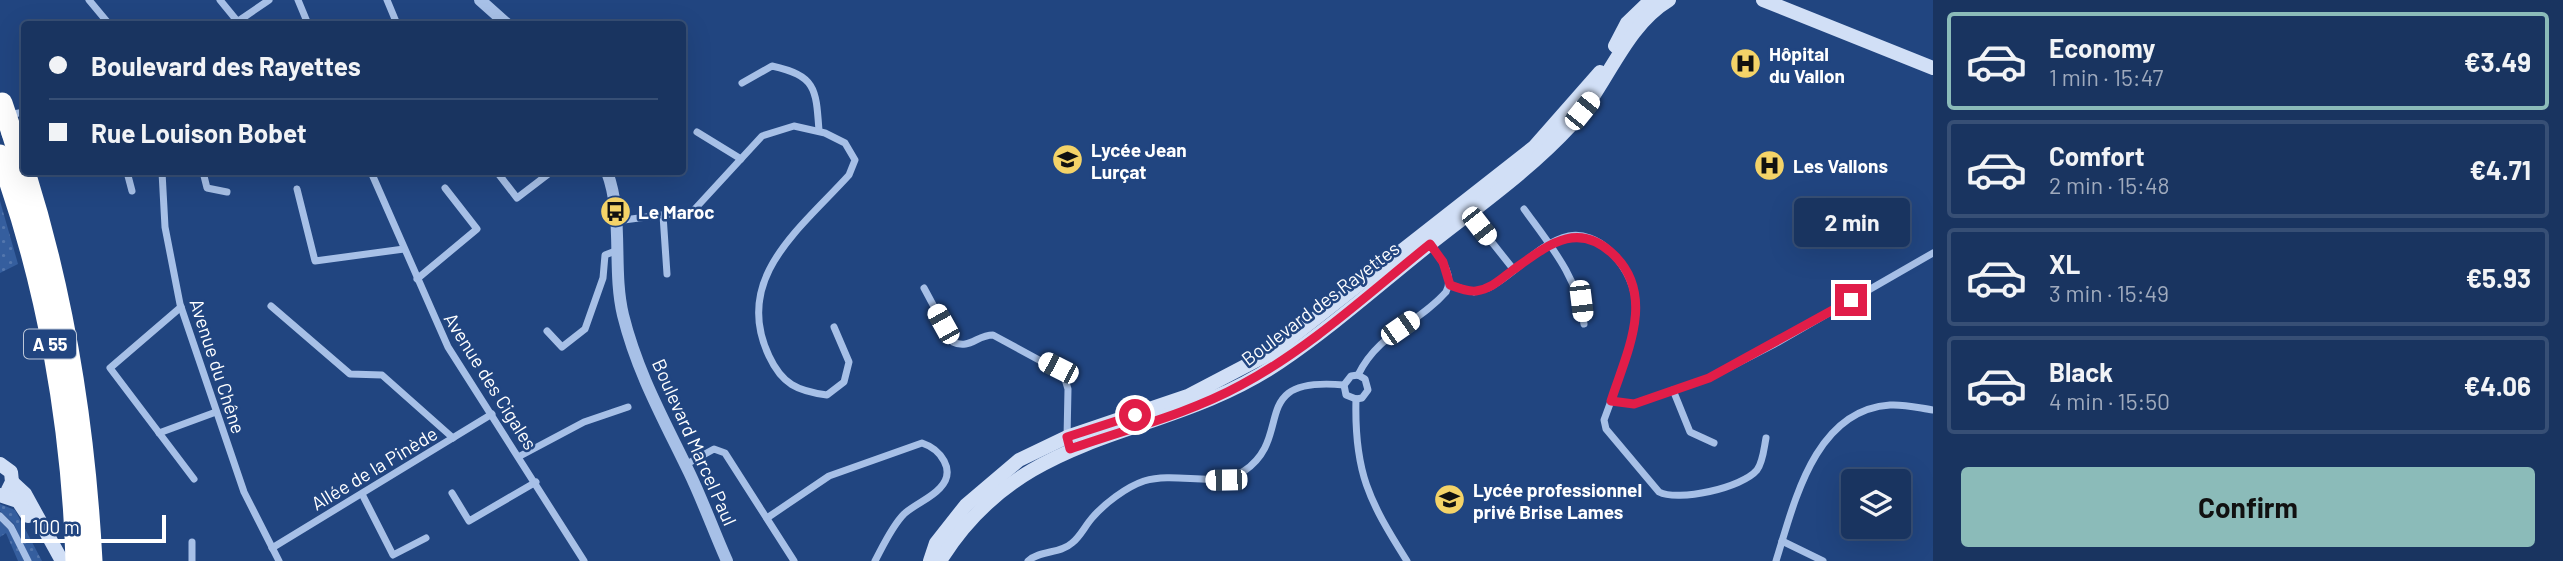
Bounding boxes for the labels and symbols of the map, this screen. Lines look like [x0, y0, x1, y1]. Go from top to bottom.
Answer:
place label: Hôpital du Vallon [1769, 42, 1845, 87]
hospital icon: Hôpital du Vallon [1729, 47, 1763, 81]
car [1561, 88, 1604, 134]
place label: Lycée Jean Lurçat [1091, 138, 1187, 183]
school or university icon: Lycée Jean Lurçat [1051, 143, 1085, 177]
hospital icon: Les Vallons [1753, 148, 1787, 182]
place label: Les Vallons [1793, 154, 1888, 177]
bus stop icon: Le Maroc [598, 194, 632, 228]
callout: 2 min [1793, 198, 1909, 247]
place label: Le Maroc [638, 200, 714, 223]
car [1458, 203, 1501, 249]
street label: Boulevard des Rayettes [1236, 236, 1404, 370]
car [1569, 279, 1594, 323]
route end [1835, 284, 1867, 316]
street label: Avenue du Chêne [185, 296, 251, 436]
car [924, 301, 963, 347]
car [1377, 307, 1424, 349]
street label: Avenue des Cigales [440, 308, 542, 454]
road number: A 55 [24, 330, 76, 358]
car [1035, 349, 1082, 387]
street label: Boulevard Marcel Paul [648, 355, 742, 529]
route start [1119, 399, 1151, 431]
street label: Allée de la Pinède [307, 421, 441, 515]
car [1205, 469, 1248, 491]
place label: Lycée professionnel privé Brise Lames [1473, 478, 1642, 523]
school or university icon: Lycée professionnel privé Brise Lames [1433, 483, 1467, 517]
scale bar [21, 512, 166, 544]

